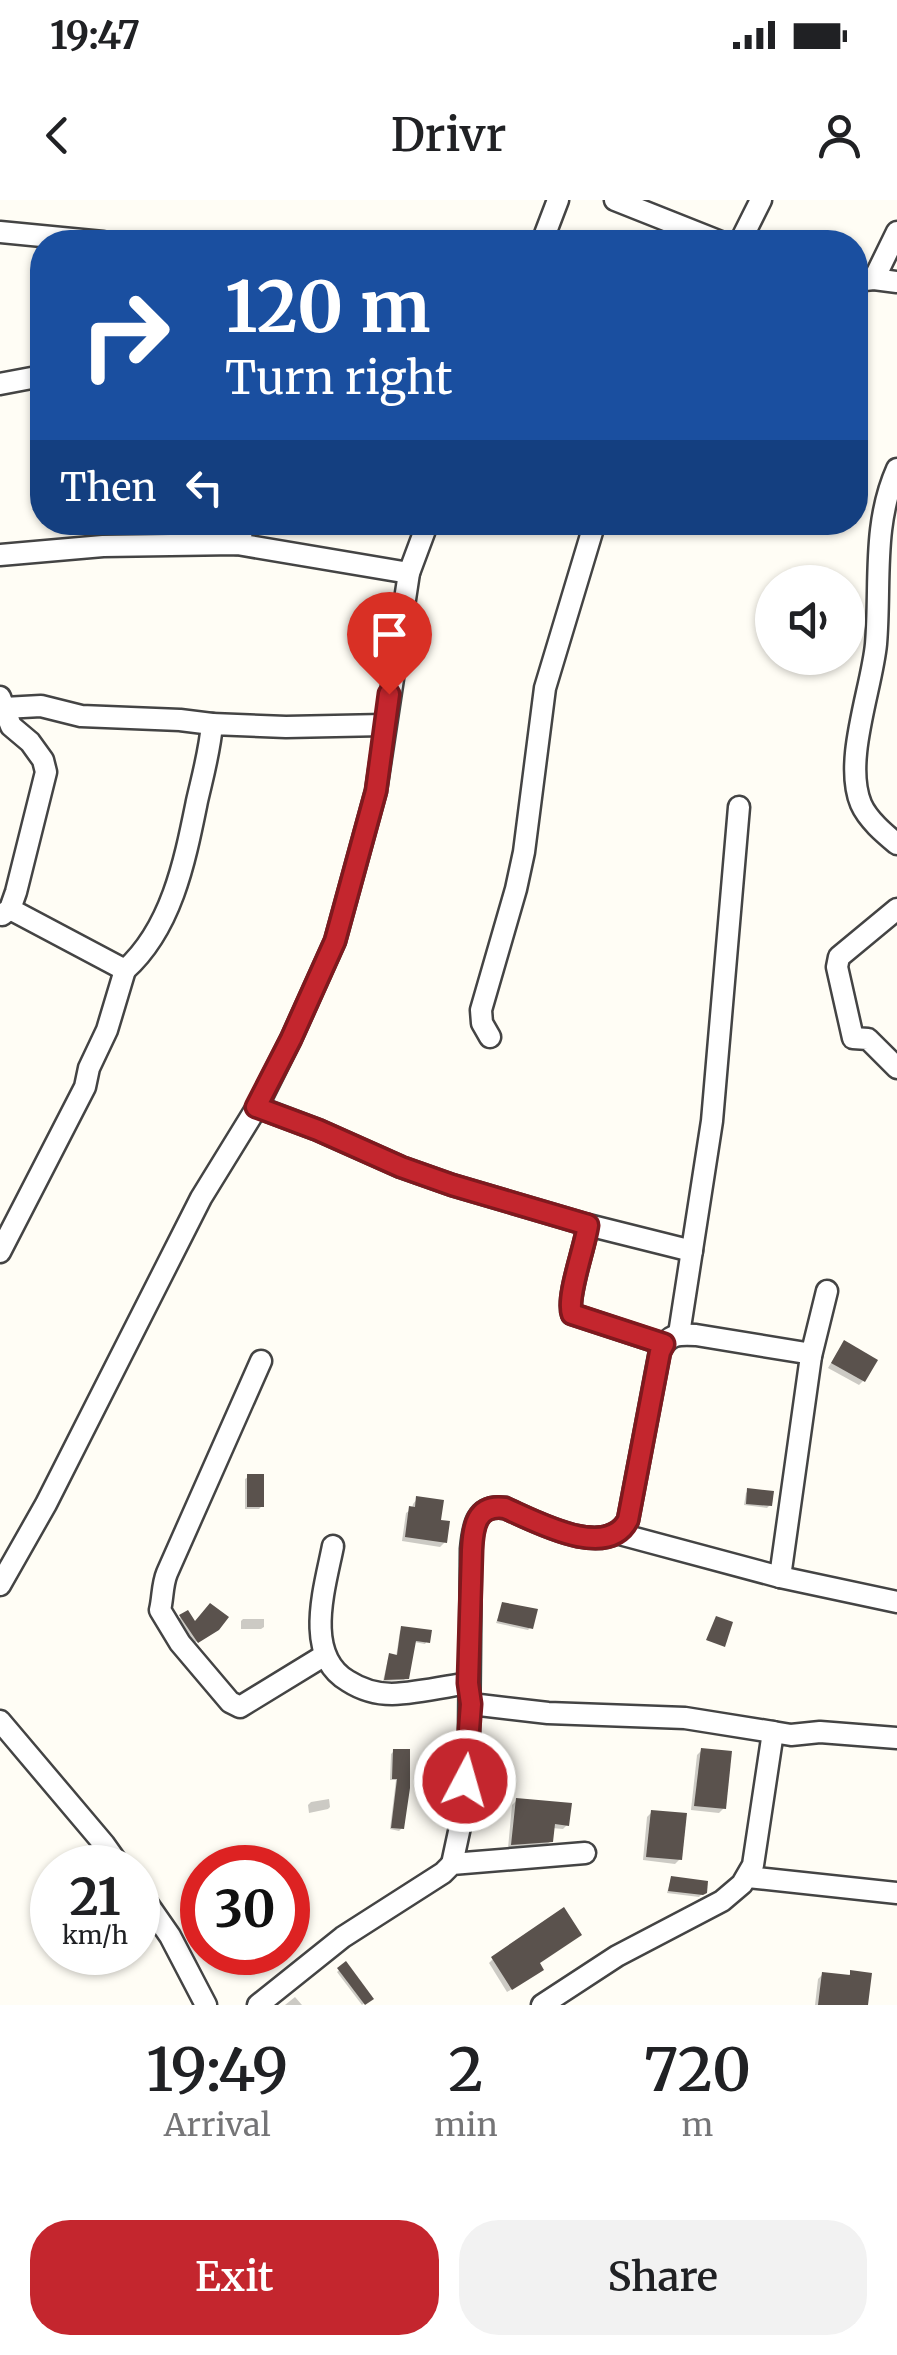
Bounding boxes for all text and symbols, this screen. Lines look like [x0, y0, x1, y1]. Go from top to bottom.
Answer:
text: 19:47 [50, 12, 140, 59]
text: Drivr [391, 107, 506, 163]
icon: back [30, 108, 85, 163]
icon: person [812, 108, 867, 163]
text: 120 m [225, 263, 430, 351]
icon: right [60, 270, 190, 400]
text: Turn right [225, 350, 453, 406]
icon: left [177, 460, 232, 515]
text: Then [60, 464, 157, 511]
map controls [755, 565, 865, 675]
button: sound [755, 565, 865, 675]
pin [347, 592, 432, 695]
icon: arrive [362, 607, 417, 662]
position arrow [413, 1729, 517, 1833]
speed limit sign: 30 [180, 1845, 310, 1975]
text: 21 [69, 1866, 121, 1929]
text: km/h [62, 1919, 128, 1951]
text: 19:49 [146, 2032, 288, 2107]
text: 2 [448, 2032, 484, 2107]
text: 720 [644, 2032, 751, 2107]
text: Arrival [164, 2105, 271, 2145]
text: min [434, 2105, 498, 2145]
text: m [681, 2105, 713, 2145]
button: Exit [30, 2220, 439, 2335]
button: Share [459, 2220, 867, 2335]

